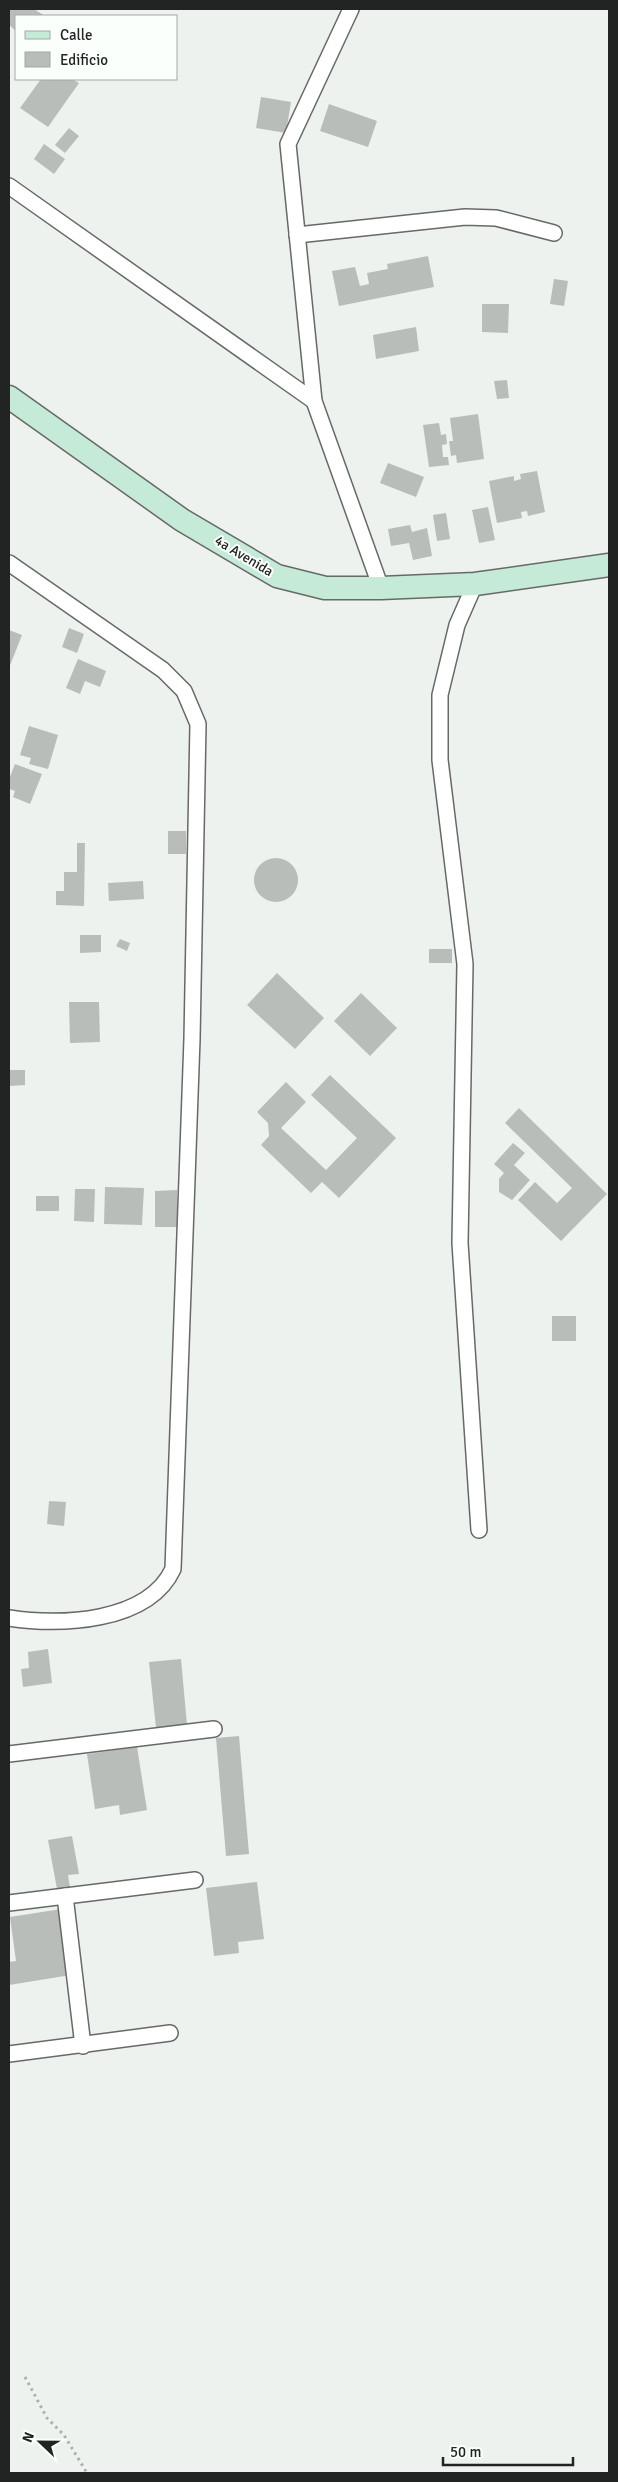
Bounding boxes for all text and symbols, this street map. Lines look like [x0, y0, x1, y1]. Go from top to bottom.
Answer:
legend [15, 15, 178, 80]
text: Calle [60, 26, 93, 44]
text: Edificio [60, 51, 108, 69]
street label: 4a Avenida [212, 532, 276, 580]
north arrow [15, 2417, 65, 2467]
text: N [19, 2430, 38, 2445]
scale bar [443, 2434, 573, 2466]
text: 50 m [450, 2443, 481, 2461]

